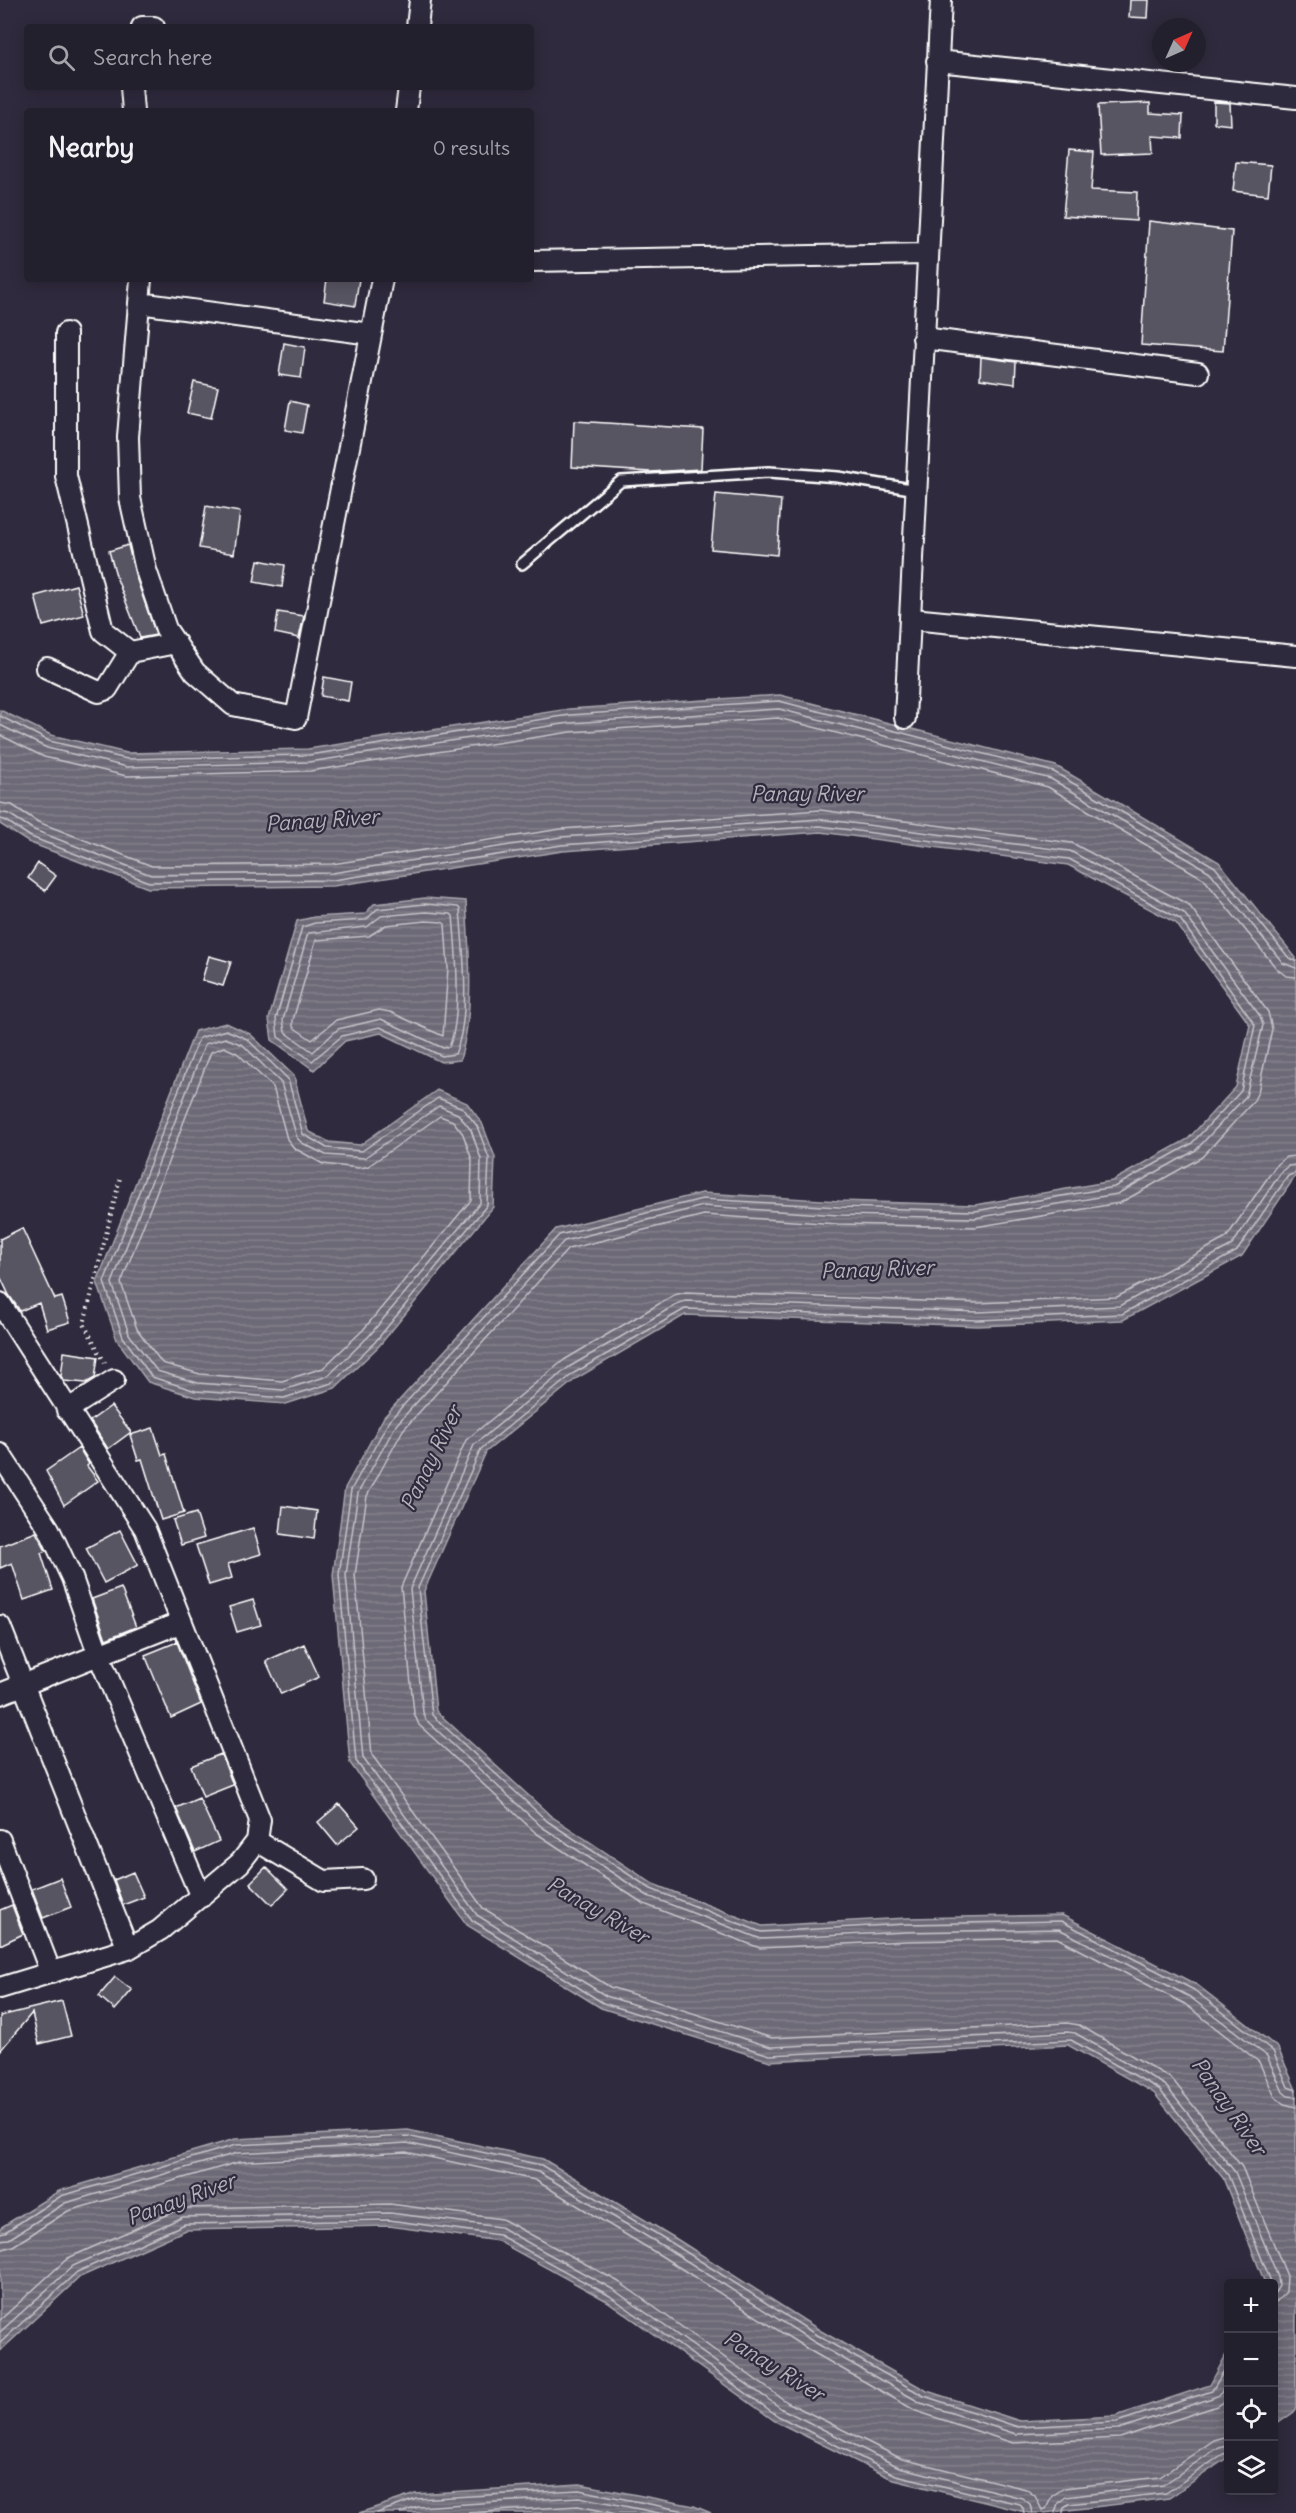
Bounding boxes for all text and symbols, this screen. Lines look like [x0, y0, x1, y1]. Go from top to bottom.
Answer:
north arrow [1152, 18, 1206, 72]
search box [24, 24, 534, 90]
icon: search [45, 41, 78, 74]
text: Search here [93, 43, 212, 71]
text: Nearby [48, 131, 134, 164]
text: 0 results [433, 135, 510, 160]
water label: Panay River [750, 780, 866, 807]
water label: Panay River [265, 802, 382, 837]
water label: Panay River [820, 1253, 936, 1284]
water label: Panay River [394, 1399, 469, 1515]
water label: Panay River [542, 1870, 656, 1951]
water label: Panay River [1185, 2052, 1274, 2162]
water label: Panay River [123, 2166, 241, 2231]
map controls [1224, 2279, 1278, 2495]
button: + [1224, 2279, 1278, 2333]
water label: Panay River [719, 2325, 831, 2409]
button: − [1224, 2333, 1278, 2387]
button: locate [1224, 2387, 1278, 2441]
button: layers [1224, 2441, 1278, 2495]

